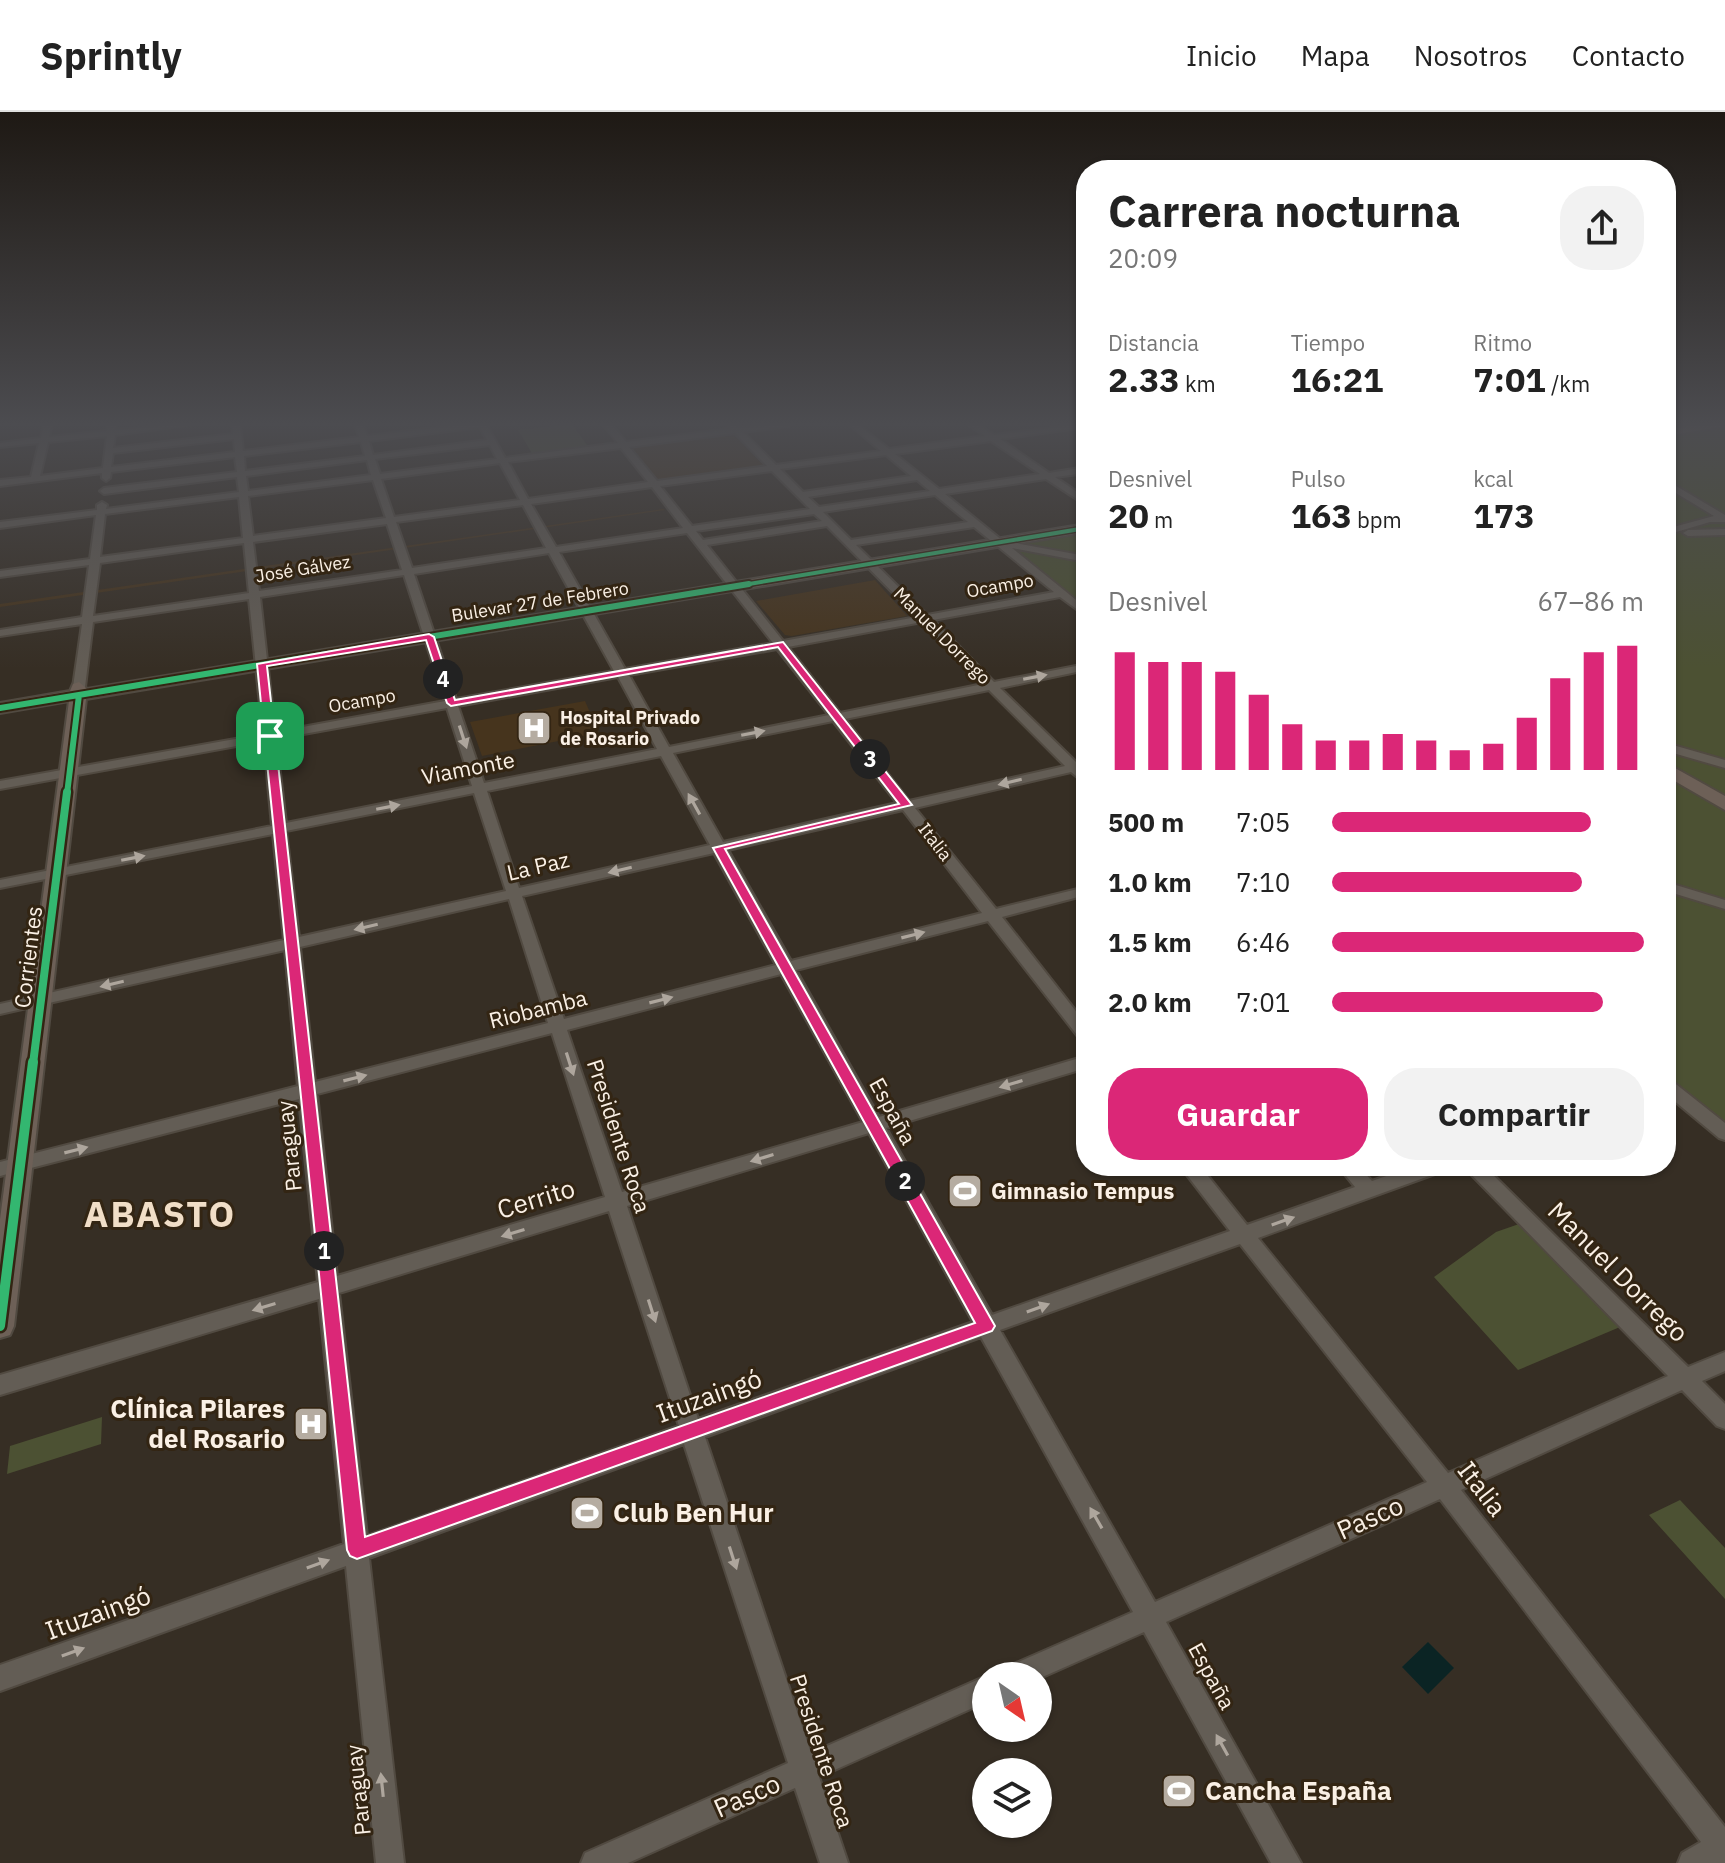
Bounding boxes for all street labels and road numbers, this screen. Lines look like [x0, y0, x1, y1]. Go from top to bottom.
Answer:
street label: José Gálvez [254, 550, 352, 587]
street label: Ocampo [965, 568, 1035, 603]
street label: Bulevar 27 de Febrero [450, 576, 630, 627]
street label: Manuel Dorrego [889, 582, 996, 689]
street label: Ocampo [327, 683, 397, 718]
street label: Viamonte [419, 744, 517, 791]
street label: Italia [913, 818, 958, 866]
street label: La Paz [504, 844, 572, 887]
street label: Corrientes [7, 904, 48, 1010]
street label: Riobamba [486, 982, 590, 1035]
street label: Presidente Roca [581, 1055, 658, 1217]
street label: España [863, 1072, 924, 1150]
street label: Paraguay [269, 1099, 308, 1193]
street label: Cerrito [493, 1170, 579, 1226]
street label: Manuel Dorrego [1541, 1194, 1696, 1349]
street label: Ituzaingó [651, 1360, 766, 1430]
street label: Italia [1451, 1454, 1515, 1523]
street label: Pasco [1331, 1487, 1408, 1547]
street label: Ituzaingó [40, 1577, 155, 1647]
street label: España [1182, 1637, 1243, 1715]
street label: Presidente Roca [784, 1670, 861, 1832]
street label: Paraguay [338, 1743, 377, 1837]
street label: Pasco [708, 1765, 785, 1825]

